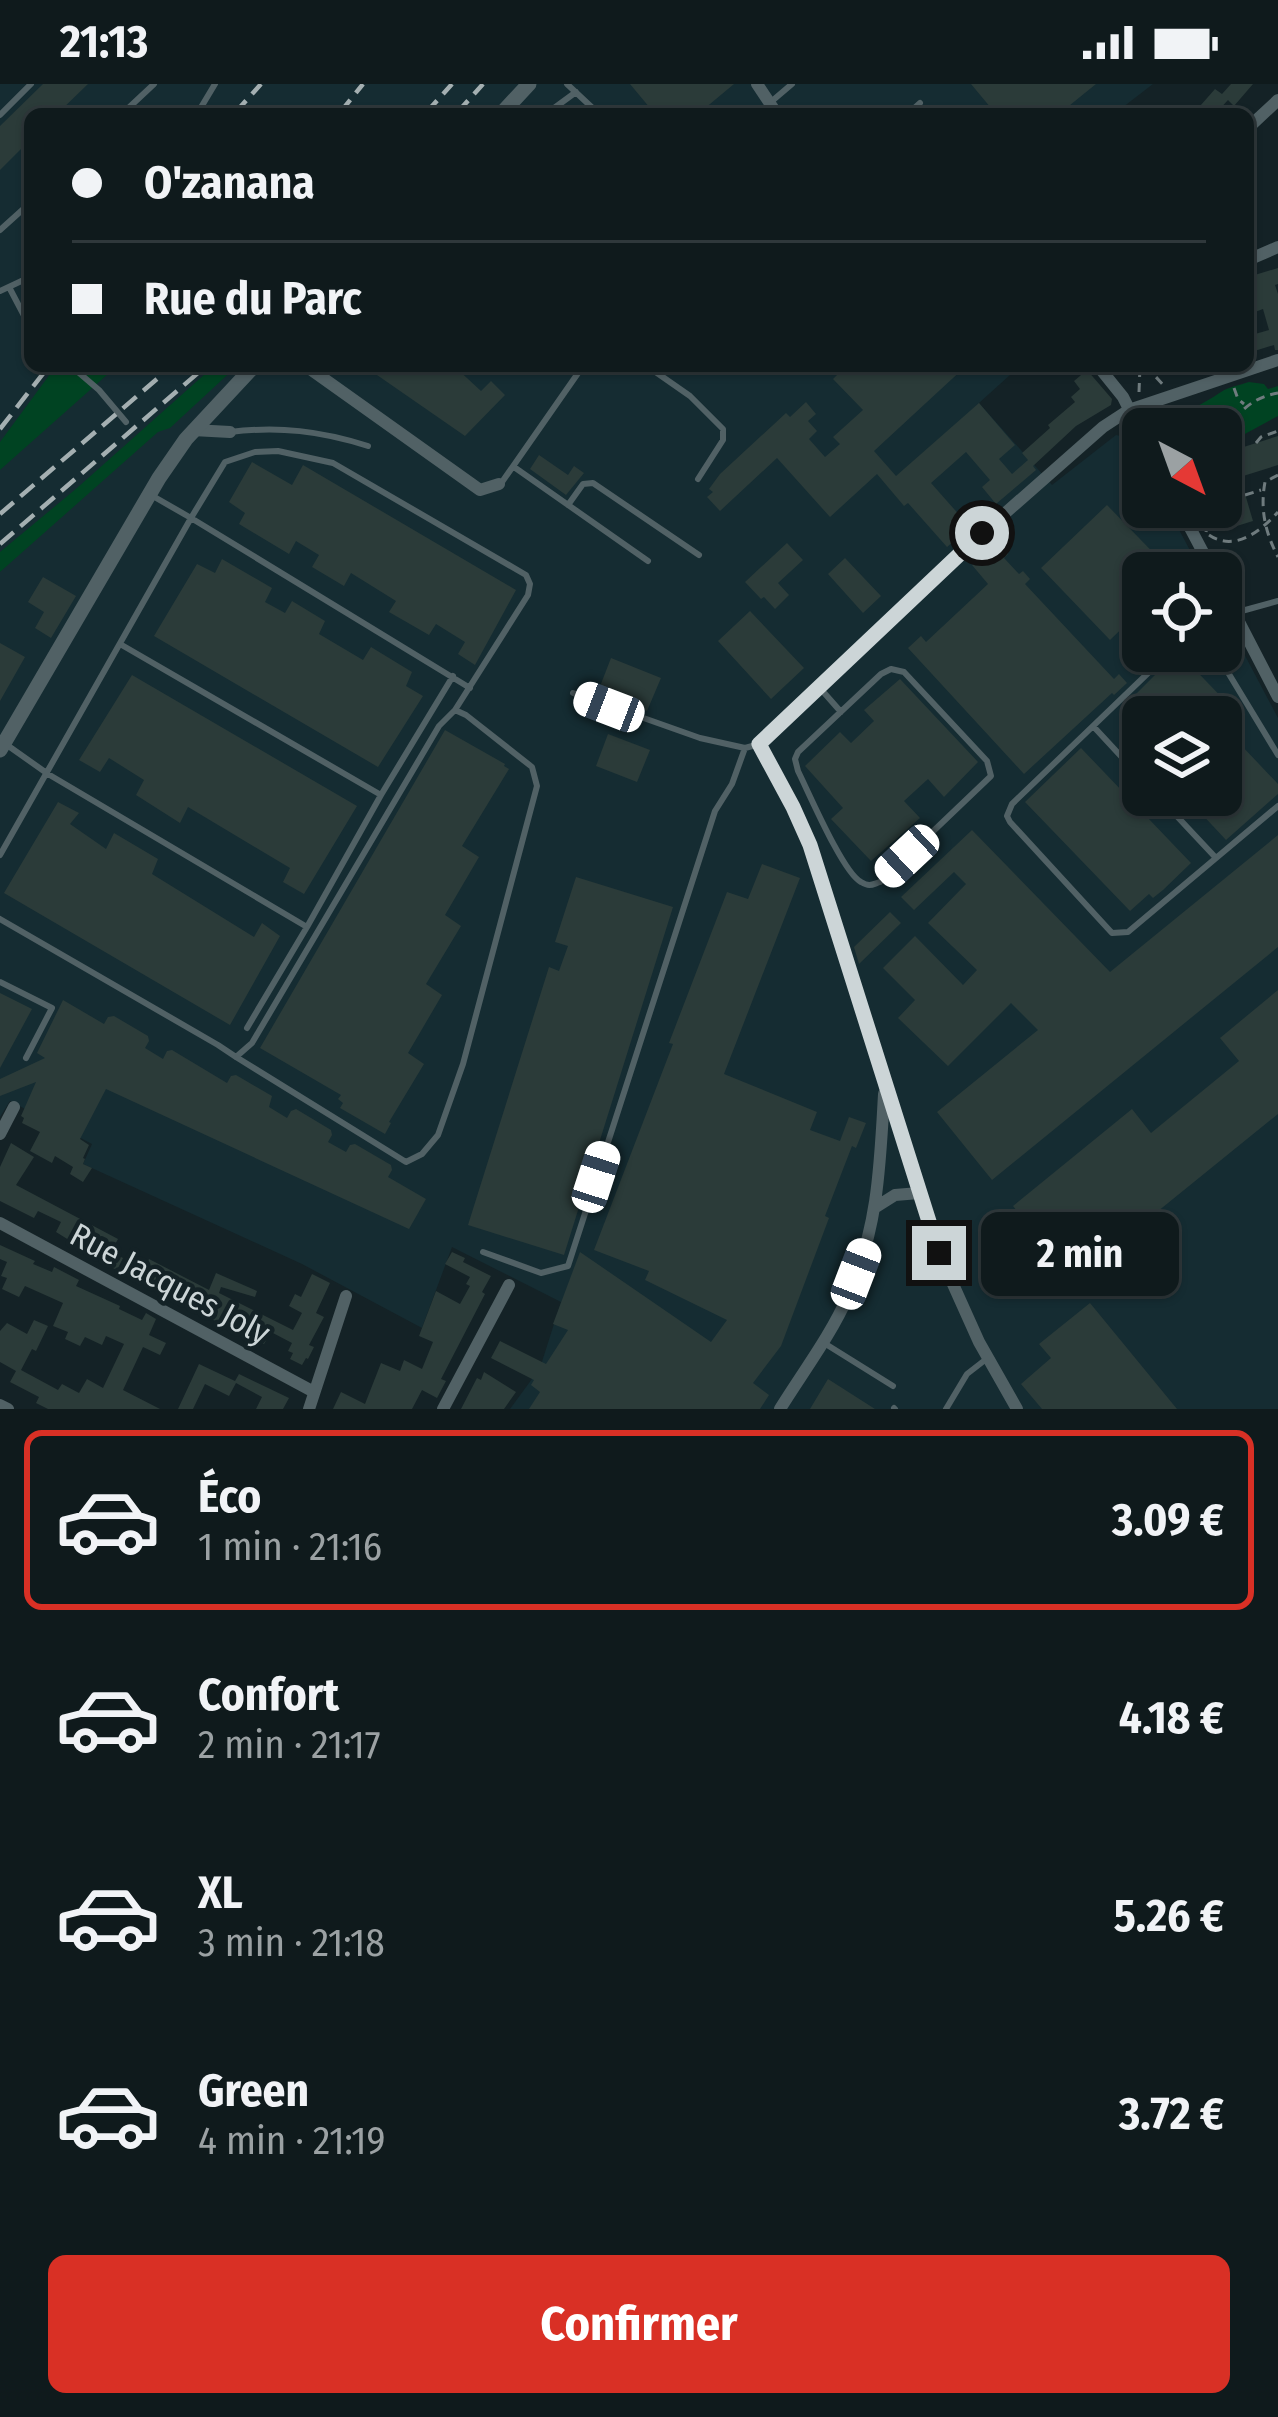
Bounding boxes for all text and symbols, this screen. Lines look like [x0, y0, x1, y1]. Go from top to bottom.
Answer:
text: 21:13 [60, 15, 148, 69]
text: O'zanana [144, 156, 315, 210]
text: Rue du Parc [144, 272, 362, 326]
north arrow [1122, 408, 1242, 528]
map controls [1122, 408, 1242, 816]
route start [955, 506, 1009, 560]
button: locate [1122, 552, 1242, 672]
car [569, 677, 649, 737]
button: layers [1122, 696, 1242, 816]
car [868, 818, 946, 894]
car [568, 1137, 624, 1217]
callout: 2 min [981, 1211, 1179, 1295]
street label: Rue Jacques Joly [63, 1215, 277, 1354]
route end [912, 1226, 966, 1280]
text: 2 min [1037, 1231, 1123, 1277]
car [826, 1234, 886, 1314]
icon: car [54, 1466, 162, 1574]
text: Éco [198, 1470, 261, 1524]
text: 3.09 € [1112, 1493, 1224, 1547]
text: 1 min · 21:16 [198, 1524, 382, 1570]
icon: car [54, 1664, 162, 1772]
text: Confort [198, 1668, 339, 1722]
text: 4.18 € [1119, 1691, 1224, 1745]
text: 2 min · 21:17 [198, 1722, 381, 1768]
icon: car [54, 1862, 162, 1970]
text: XL [198, 1866, 243, 1920]
text: 5.26 € [1114, 1889, 1224, 1943]
text: 3 min · 21:18 [198, 1920, 385, 1966]
icon: car [54, 2060, 162, 2168]
text: Green [198, 2064, 309, 2118]
text: 3.72 € [1119, 2087, 1224, 2141]
text: 4 min · 21:19 [198, 2118, 385, 2164]
button: Confirmer [48, 2255, 1230, 2393]

